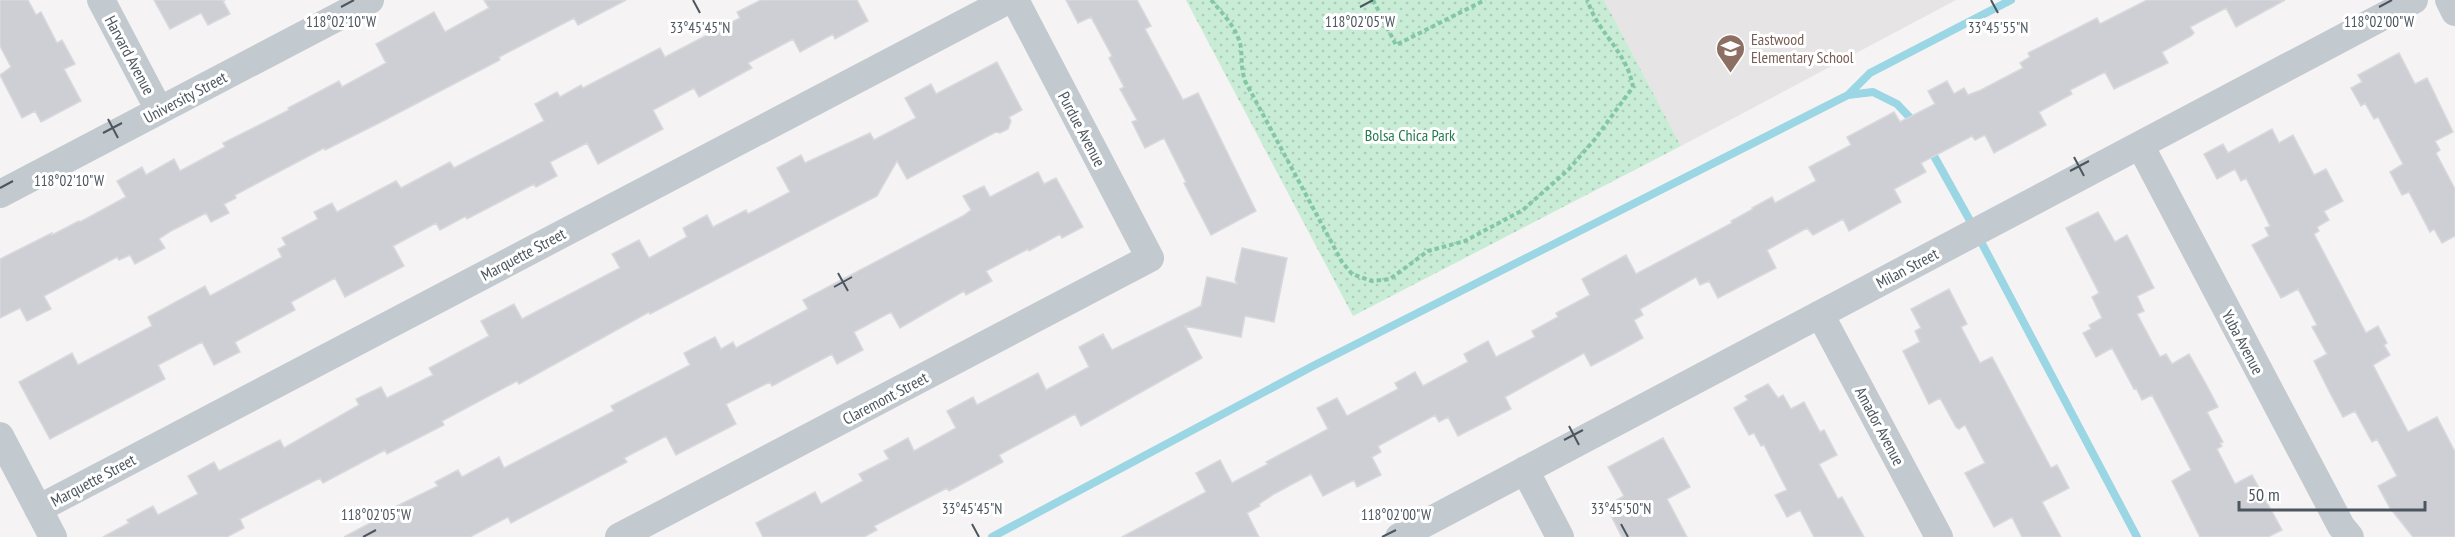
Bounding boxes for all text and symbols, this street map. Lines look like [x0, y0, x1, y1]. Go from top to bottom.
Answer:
street label: Harvard Avenue [101, 12, 159, 98]
text: 118°02'10"W [306, 12, 376, 31]
text: 118°02'05"W [1325, 12, 1395, 31]
text: 118°02'00"W [2344, 12, 2414, 31]
text: 33°45'45"N [670, 18, 730, 37]
text: 33°45'55"N [1968, 18, 2028, 37]
place label: Eastwood Elementary School [1751, 29, 1854, 67]
school or university icon: Eastwood Elementary School [1714, 32, 1746, 74]
street label: University Street [140, 66, 231, 127]
street label: Purdue Avenue [1054, 88, 1110, 170]
park label: Bolsa Chica Park [1365, 125, 1456, 145]
text: 118°02'10"W [34, 171, 104, 190]
street label: Marquette Street [477, 223, 569, 285]
street label: Milan Street [1873, 243, 1942, 293]
street label: Yuba Avenue [2218, 306, 2268, 378]
street label: Claremont Street [839, 367, 932, 429]
street label: Amador Avenue [1851, 383, 1909, 469]
street label: Marquette Street [47, 449, 139, 511]
scale bar [2239, 474, 2425, 512]
text: 50 m [2248, 483, 2280, 506]
text: 33°45'45"N [942, 499, 1002, 518]
text: 33°45'50"N [1591, 499, 1651, 518]
text: 118°02'05"W [341, 505, 411, 524]
text: 118°02'00"W [1361, 505, 1431, 524]

